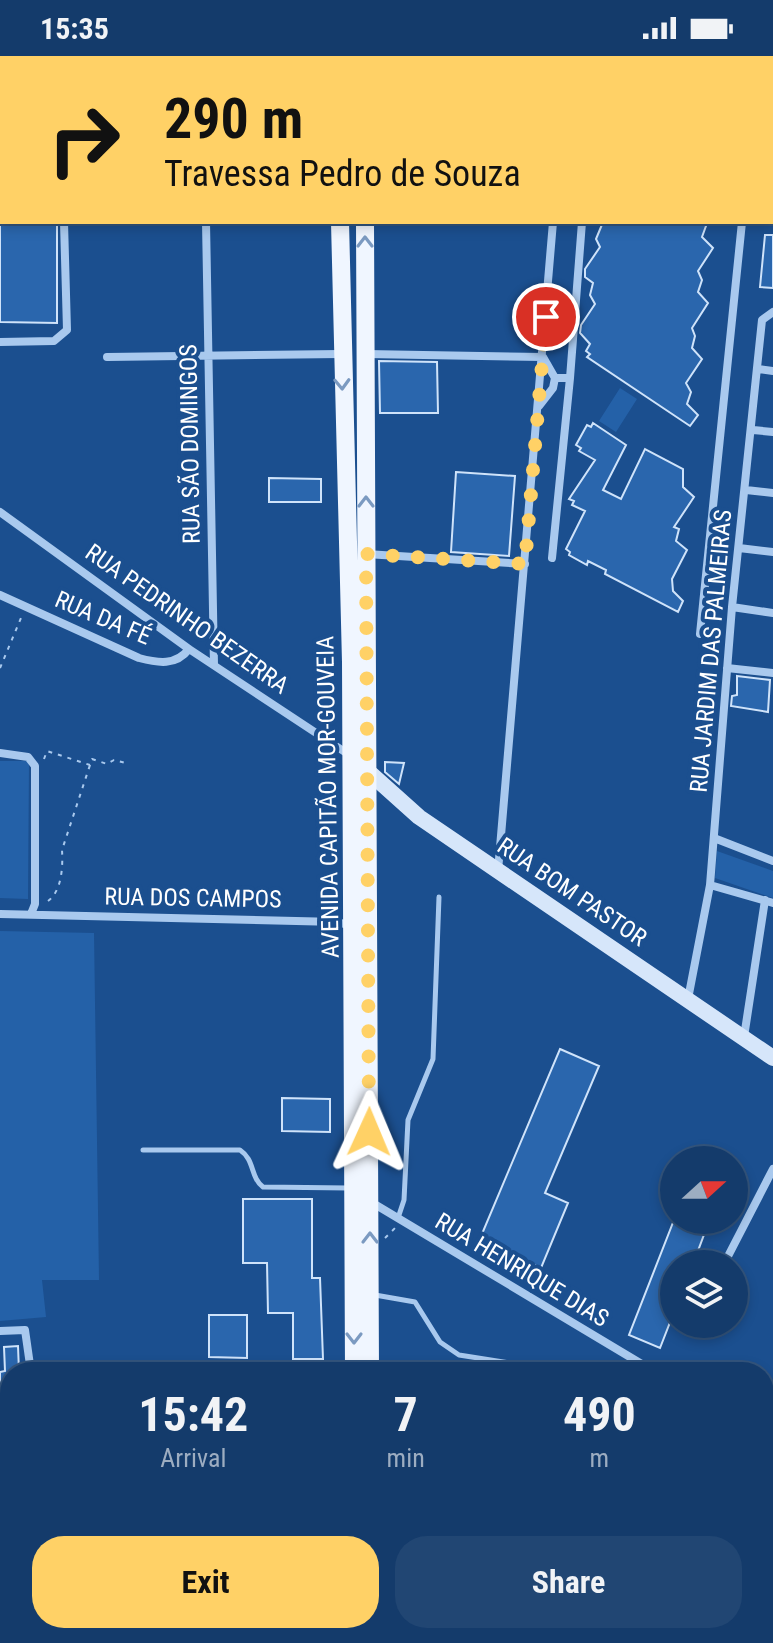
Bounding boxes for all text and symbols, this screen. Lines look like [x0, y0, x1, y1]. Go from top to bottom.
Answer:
text: 15:35 [40, 11, 109, 46]
text: 290 m [164, 86, 303, 152]
icon: right [32, 88, 136, 192]
text: Travessa Pedro de Souza [164, 153, 521, 195]
one-way arrow [356, 235, 374, 248]
pin [512, 283, 580, 351]
icon: arrive [524, 295, 568, 339]
street label: RUA SÃO DOMINGOS [174, 344, 206, 544]
one-way arrow [333, 378, 351, 391]
one-way arrow [357, 495, 375, 508]
street label: RUA JARDIM DAS PALMEIRAS [685, 508, 737, 794]
street label: RUA PEDRINHO BEZERRA [80, 538, 294, 700]
street label: RUA DA FÉ [51, 585, 155, 651]
street label: AVENIDA CAPITÃO MOR-GOUVEIA [311, 635, 345, 958]
street label: RUA BOM PASTOR [492, 832, 652, 952]
street label: RUA DOS CAMPOS [104, 882, 282, 914]
position arrow [327, 1090, 411, 1174]
north arrow [660, 1146, 748, 1234]
map controls [660, 1146, 748, 1338]
street label: RUA HENRIQUE DIAS [430, 1207, 614, 1333]
one-way arrow [361, 1231, 379, 1244]
button: layers [660, 1250, 748, 1338]
one-way arrow [345, 1332, 363, 1345]
text: 15:42 [138, 1386, 248, 1443]
text: 7 [394, 1386, 418, 1443]
text: 490 [563, 1386, 636, 1443]
text: Arrival [160, 1443, 226, 1473]
text: min [387, 1443, 425, 1473]
text: m [590, 1443, 609, 1473]
button: Exit [32, 1536, 379, 1628]
button: Share [395, 1536, 742, 1628]

